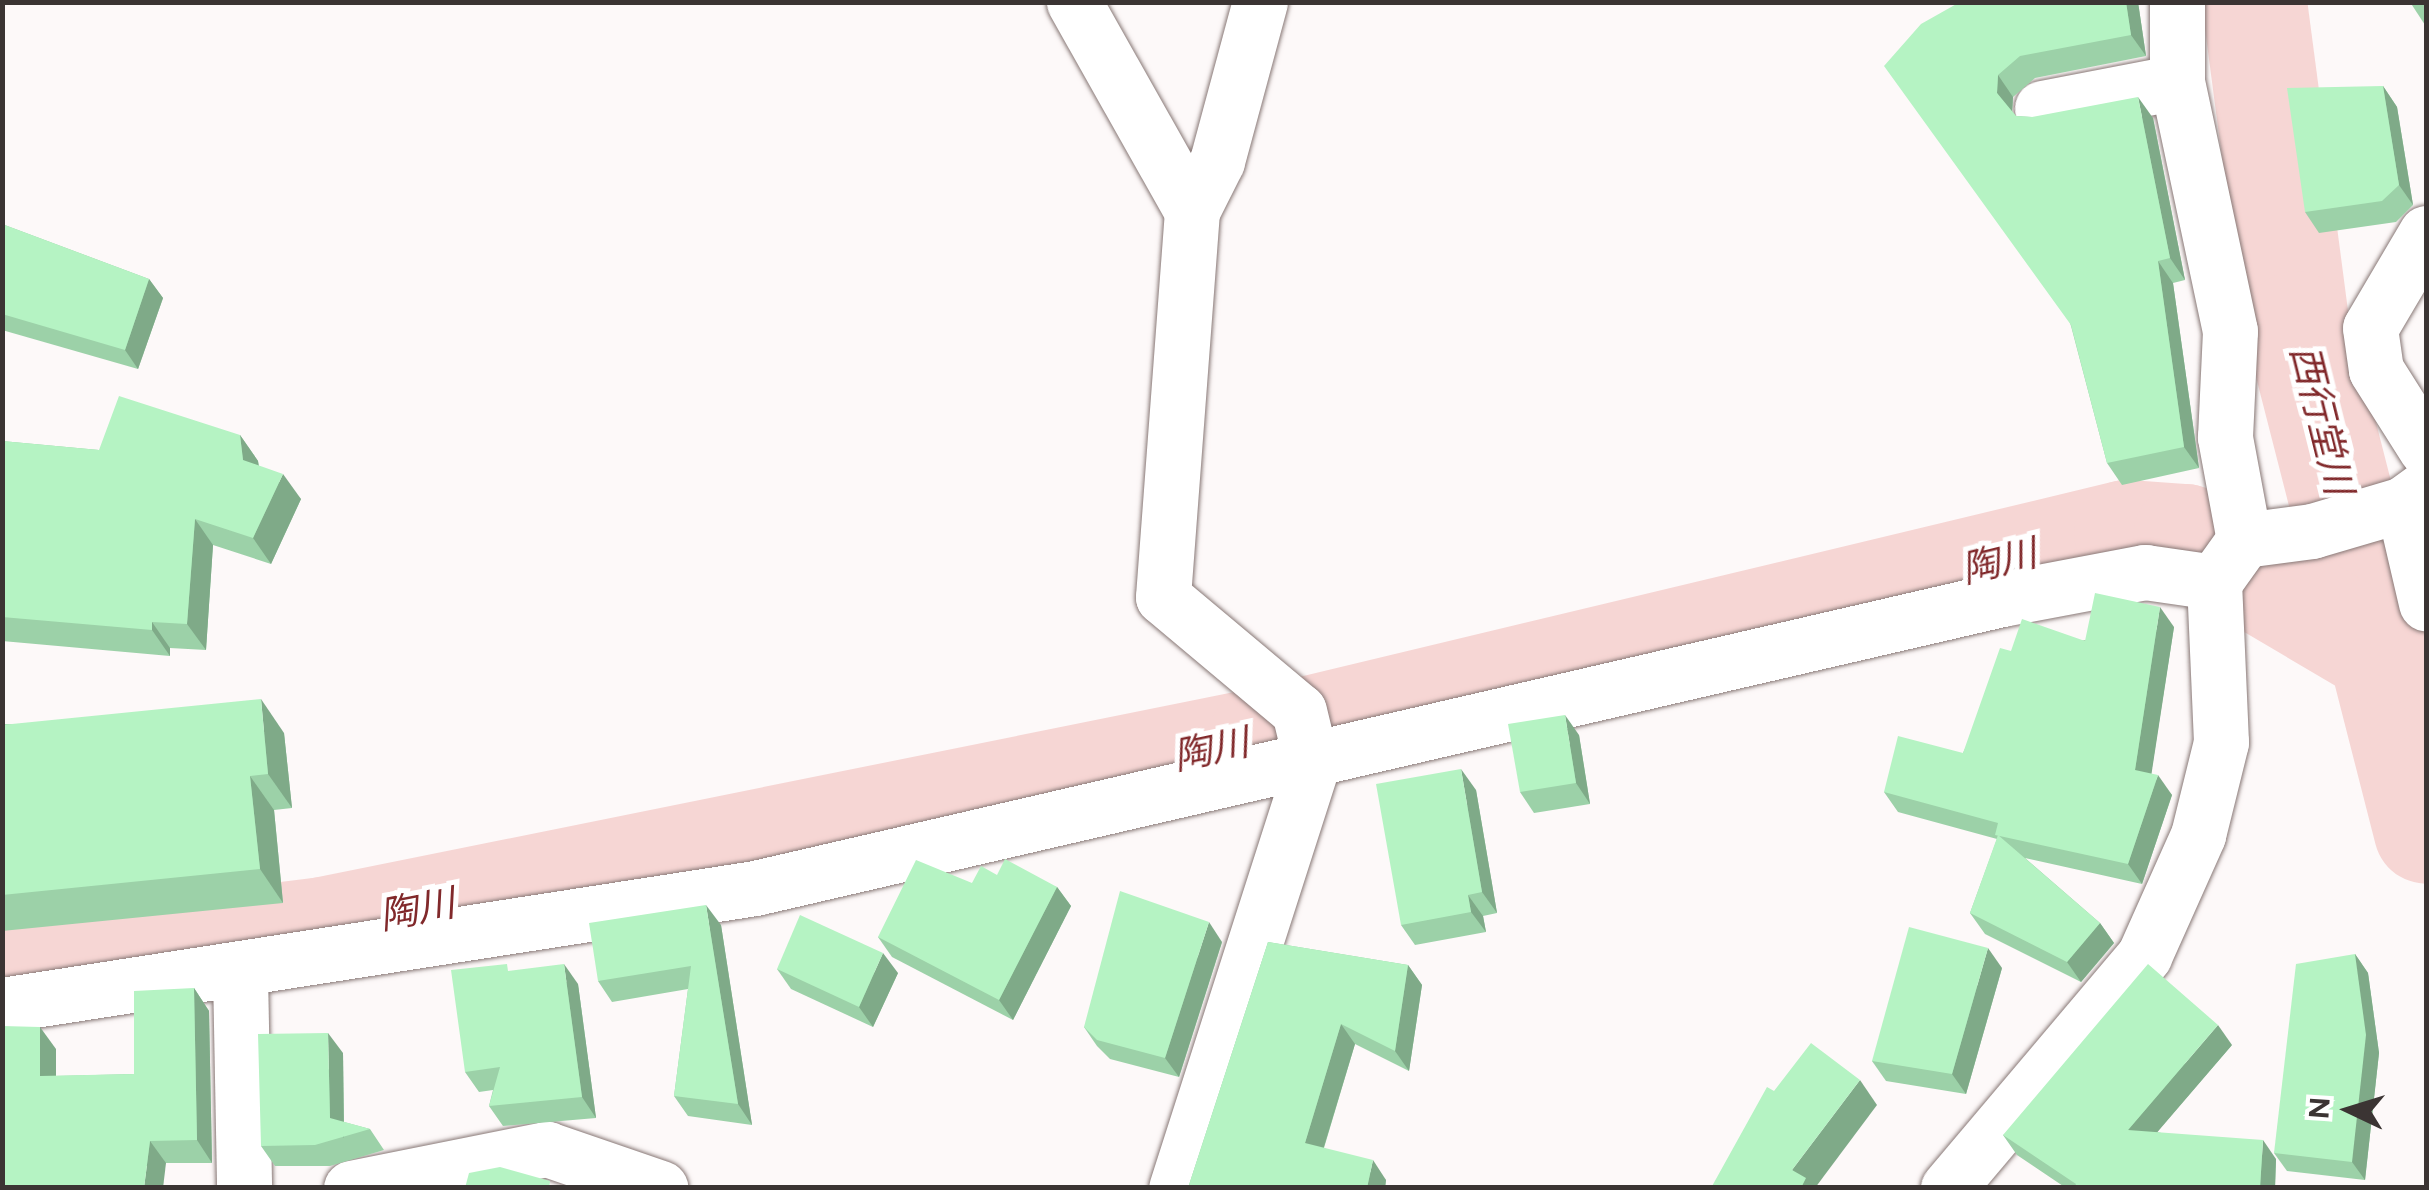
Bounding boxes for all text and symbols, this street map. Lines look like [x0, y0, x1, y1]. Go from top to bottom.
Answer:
water label: 西行堂川 [2280, 341, 2362, 499]
water label: 陶川 [1957, 531, 2041, 593]
water label: 陶川 [1169, 720, 1253, 780]
water label: 陶川 [375, 880, 459, 940]
north arrow [2299, 1060, 2399, 1160]
text: N [2301, 1096, 2337, 1120]

